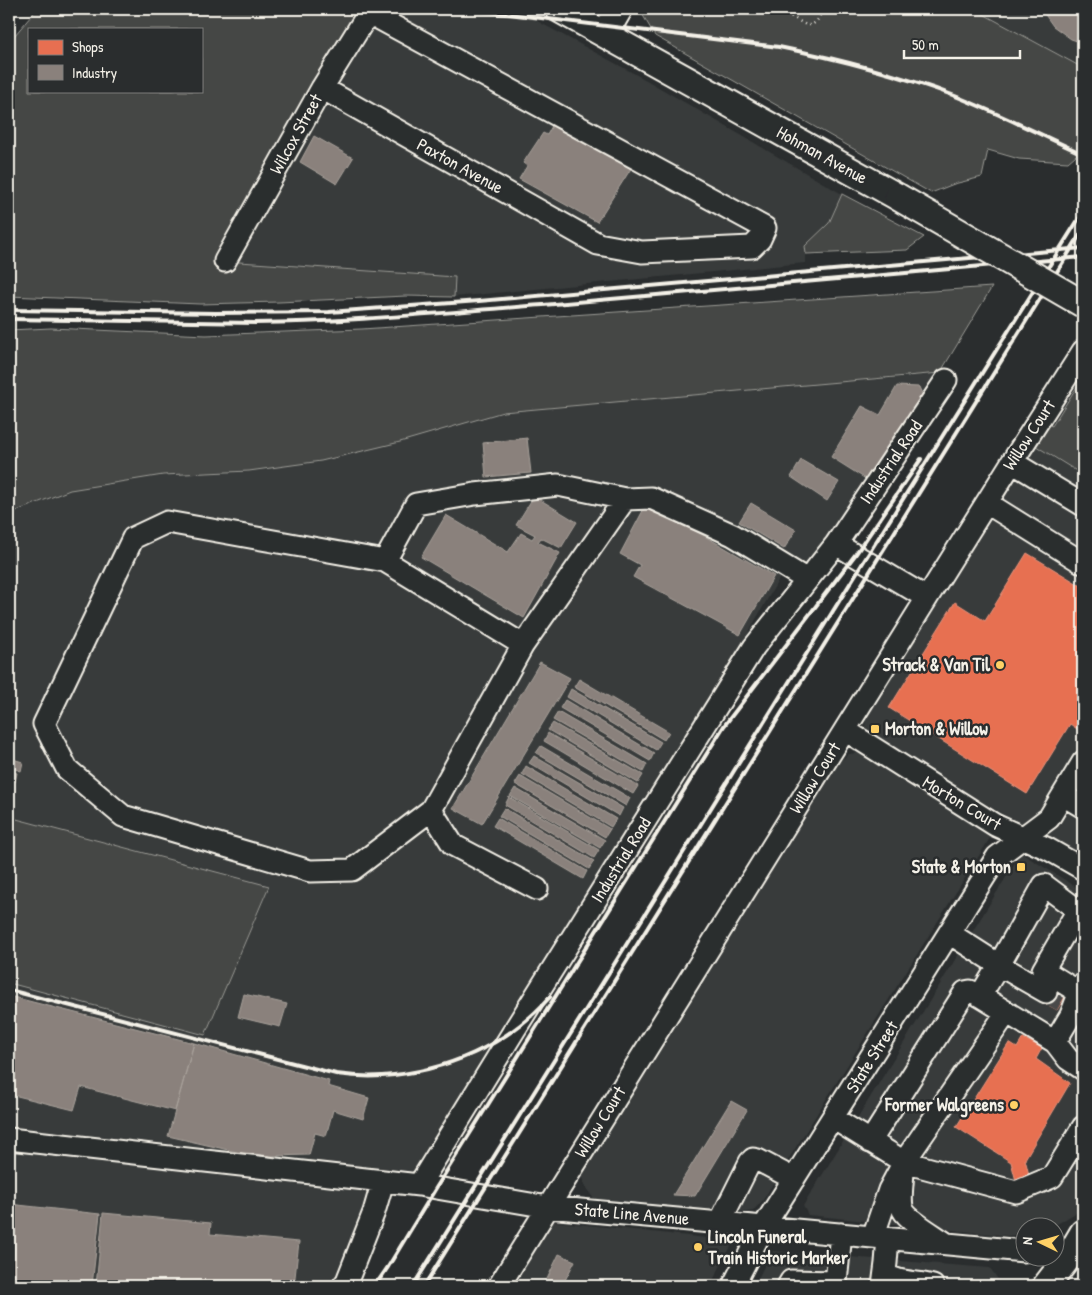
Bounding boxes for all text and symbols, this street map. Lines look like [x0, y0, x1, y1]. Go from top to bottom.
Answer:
legend [28, 28, 202, 92]
scale bar [904, 28, 1021, 60]
text: 50 m [912, 34, 939, 55]
text: Shops [72, 36, 104, 57]
text: Industry [72, 62, 117, 83]
street label: Wilcox Street [263, 88, 328, 178]
street label: Hohman Avenue [772, 119, 872, 190]
street label: Paxton Avenue [413, 132, 508, 200]
street label: Willow Court [996, 394, 1061, 475]
street label: Industrial Road [853, 415, 928, 509]
place label: Strack & Van Til [883, 652, 991, 677]
marker: Strack & Van Til [994, 659, 1006, 671]
place label: Morton & Willow [885, 716, 988, 741]
marker: Morton & Willow [869, 723, 881, 735]
street label: Willow Court [783, 736, 847, 818]
street label: Morton Court [918, 769, 1007, 836]
street label: Industrial Road [584, 812, 657, 907]
place label: State & Morton [912, 854, 1011, 879]
marker: State & Morton [1015, 861, 1027, 873]
street label: State Street [840, 1015, 904, 1098]
street label: Willow Court [568, 1080, 632, 1162]
place label: Former Walgreens [884, 1092, 1004, 1118]
marker: Former Walgreens [1008, 1099, 1020, 1111]
street label: State Line Avenue [574, 1196, 690, 1231]
north arrow [1014, 1218, 1064, 1268]
place label: Lincoln Funeral Train Historic Marker [707, 1224, 848, 1270]
text: N [1017, 1236, 1036, 1245]
marker: Lincoln Funeral Train Historic Marker [692, 1241, 704, 1253]

